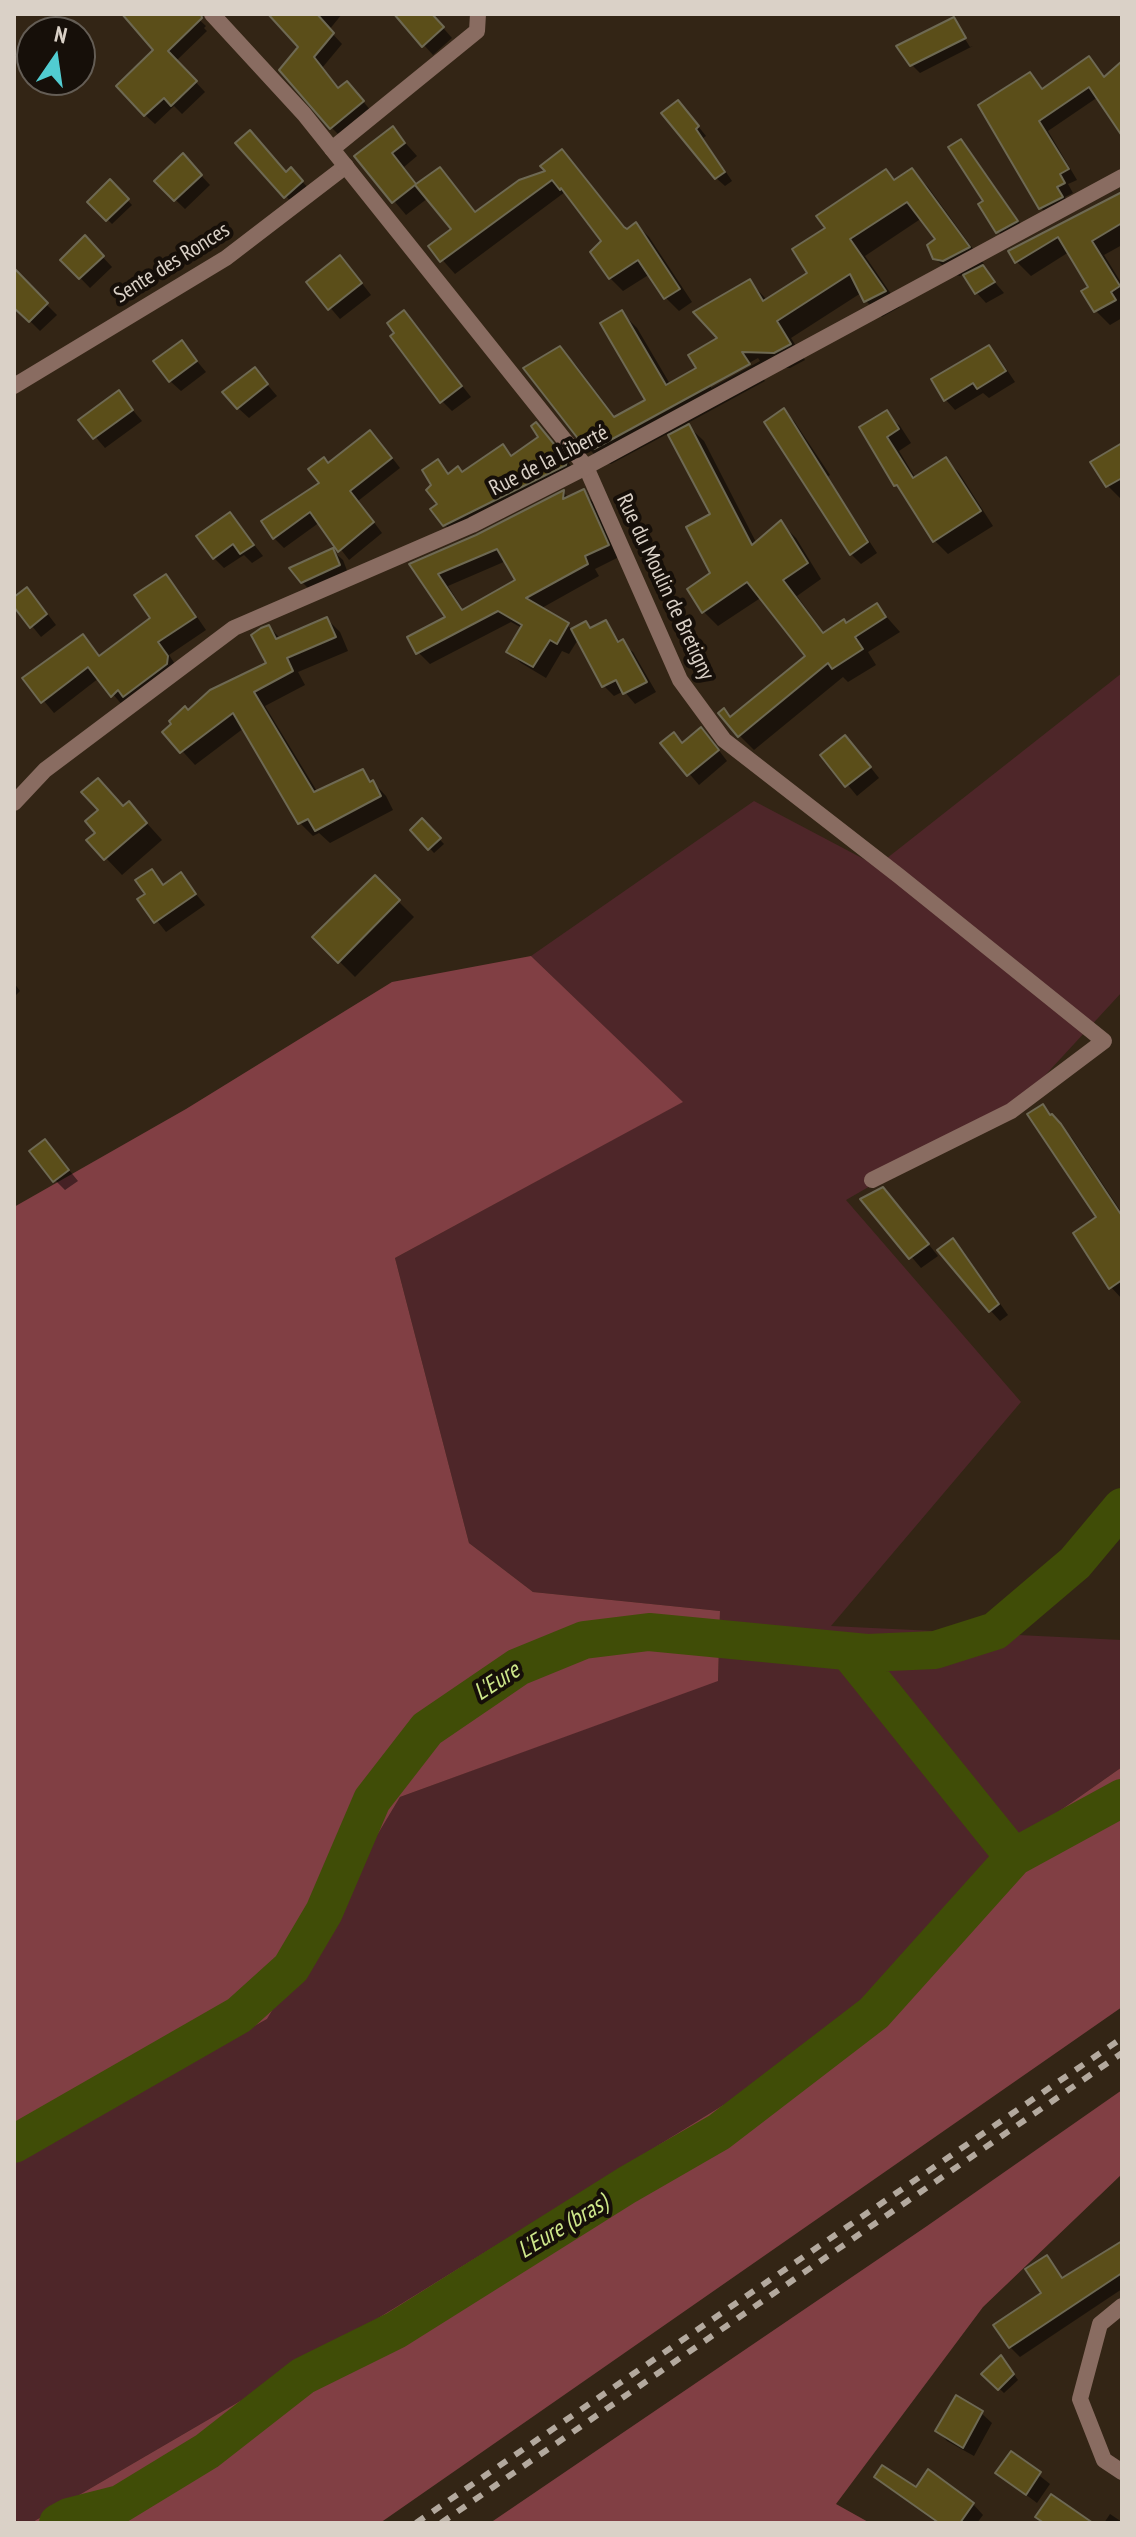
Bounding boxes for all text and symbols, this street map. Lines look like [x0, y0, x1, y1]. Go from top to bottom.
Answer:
north arrow [16, 16, 96, 96]
text: N [52, 20, 70, 50]
street label: Sente des Ronces [109, 217, 235, 309]
street label: Rue de la Liberté [485, 420, 613, 502]
street label: Rue du Moulin de Bretigny [610, 490, 720, 684]
water label: L'Eure [469, 1657, 525, 1707]
water label: L'Eure (bras) [513, 2189, 613, 2265]

